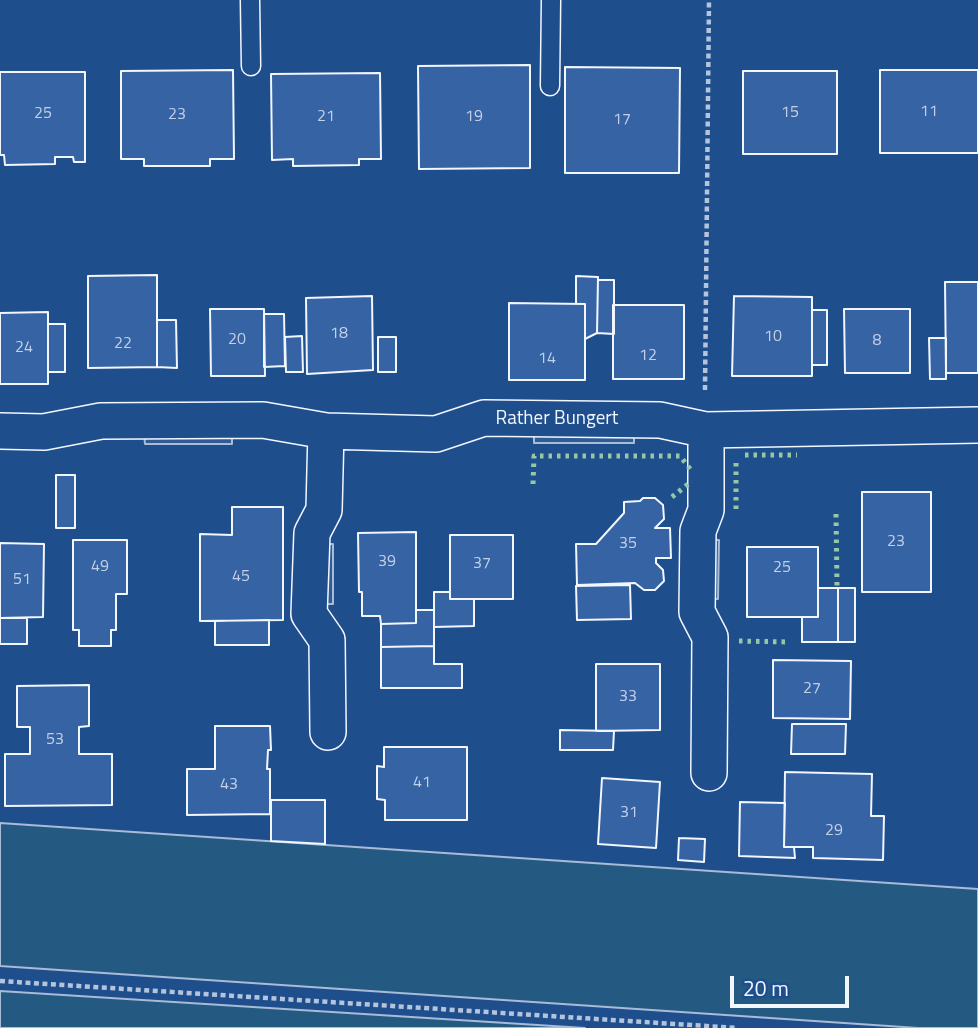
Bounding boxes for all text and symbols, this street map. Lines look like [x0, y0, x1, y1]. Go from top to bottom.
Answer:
house number: 11 [920, 102, 938, 122]
house number: 15 [781, 103, 799, 123]
house number: 25 [34, 104, 52, 124]
house number: 23 [168, 105, 186, 125]
house number: 21 [317, 107, 335, 127]
house number: 19 [465, 107, 483, 127]
house number: 17 [613, 110, 631, 130]
house number: 18 [330, 324, 348, 344]
house number: 10 [764, 327, 782, 347]
house number: 20 [228, 330, 246, 350]
house number: 8 [873, 331, 881, 351]
house number: 22 [114, 334, 132, 354]
house number: 24 [15, 338, 33, 358]
house number: 12 [639, 346, 657, 366]
house number: 14 [538, 349, 556, 369]
street label: Rather Bungert [495, 408, 619, 430]
house number: 23 [887, 532, 905, 552]
house number: 35 [619, 534, 637, 554]
house number: 39 [378, 552, 396, 572]
house number: 37 [473, 554, 491, 574]
house number: 49 [91, 557, 109, 577]
house number: 25 [773, 558, 791, 578]
house number: 45 [232, 567, 250, 587]
house number: 51 [13, 570, 31, 590]
house number: 27 [803, 679, 821, 699]
house number: 33 [619, 687, 637, 707]
house number: 53 [46, 730, 64, 750]
house number: 41 [413, 773, 431, 793]
house number: 43 [220, 775, 238, 795]
house number: 31 [620, 803, 638, 823]
house number: 29 [825, 821, 843, 841]
scale bar [733, 962, 852, 1006]
text: 20 m [743, 972, 789, 1004]

